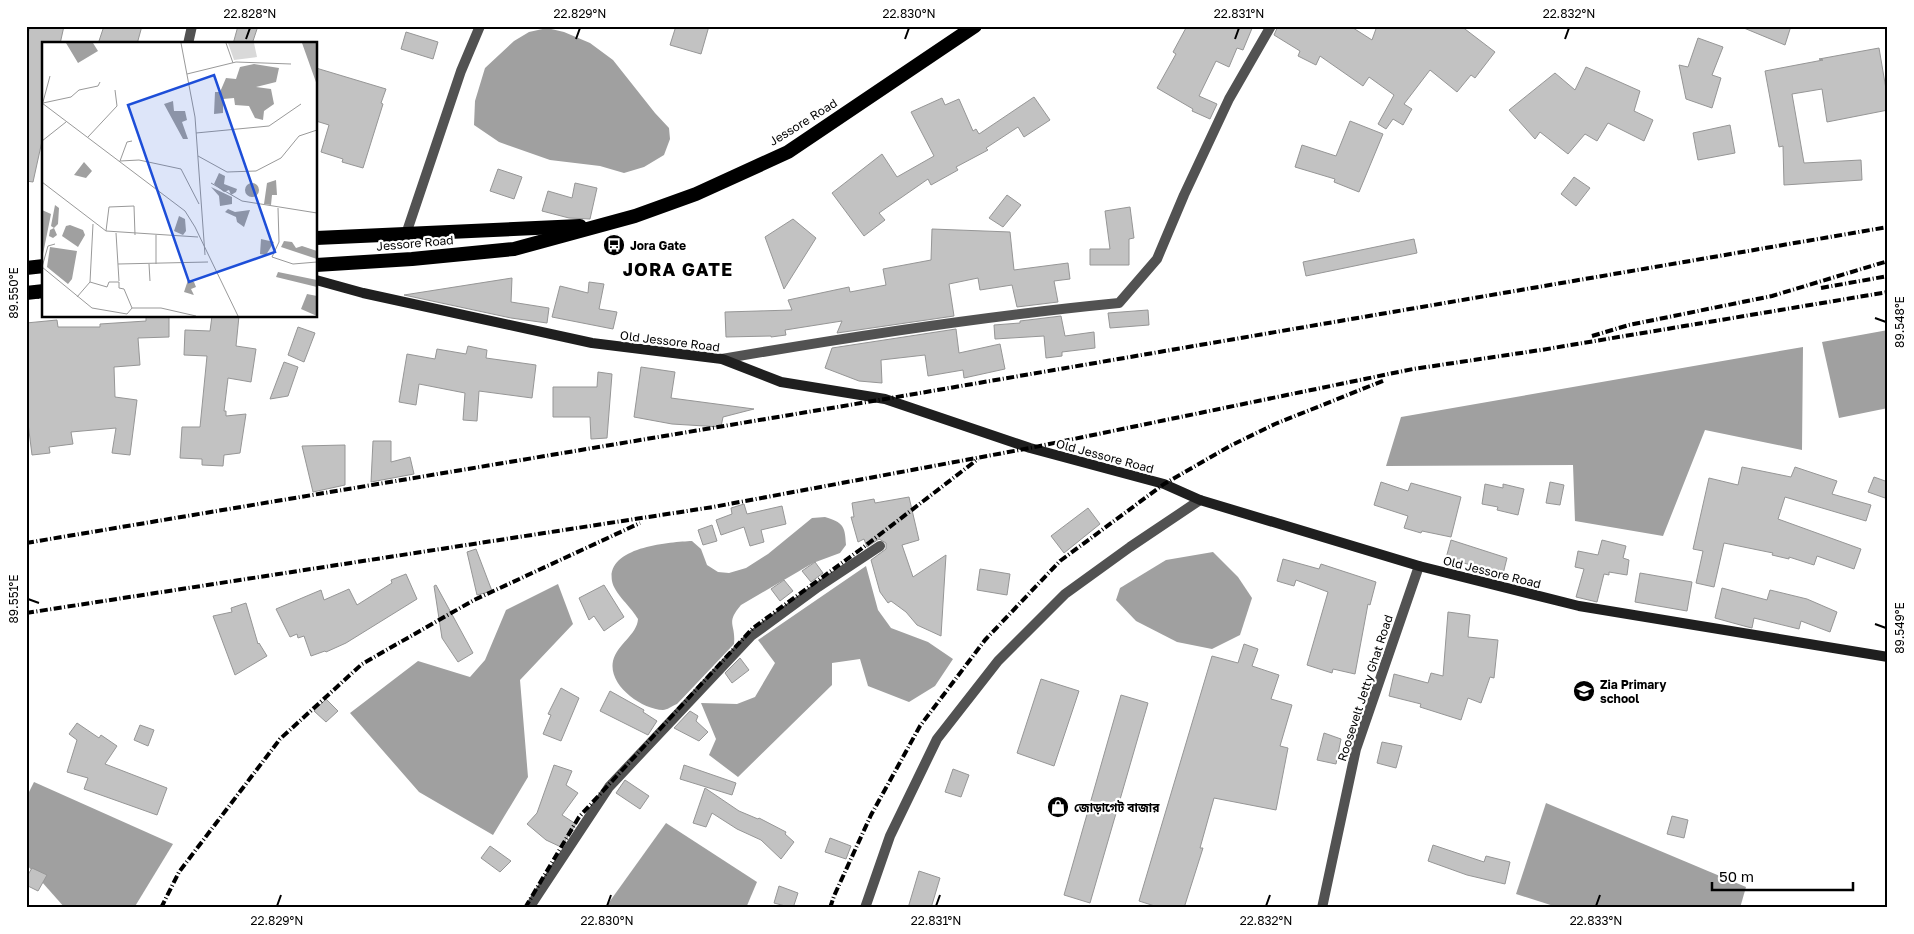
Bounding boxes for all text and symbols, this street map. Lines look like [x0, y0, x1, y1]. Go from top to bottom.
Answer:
text: 22.828°N [224, 6, 276, 21]
text: 22.829°N [554, 6, 606, 21]
text: 22.830°N [882, 6, 936, 21]
text: 22.831°N [1214, 6, 1264, 21]
text: 22.832°N [1543, 6, 1595, 21]
inset map [42, 42, 318, 318]
street label: Jessore Road [766, 95, 840, 149]
street label: Jessore Road [376, 232, 454, 254]
bus stop icon: Jora Gate [602, 233, 626, 257]
place label: Jora Gate [630, 238, 686, 253]
district label: JORA GATE [623, 258, 733, 280]
text: 89.550°E [6, 267, 21, 319]
text: 89.548°E [1892, 296, 1907, 348]
street label: Old Jessore Road [619, 327, 721, 355]
street label: Old Jessore Road [1055, 436, 1155, 476]
street label: Old Jessore Road [1441, 553, 1543, 591]
text: 89.551°E [6, 575, 21, 623]
text: 89.549°E [1892, 602, 1907, 654]
street label: Roosevelt Jetty Ghat Road [1334, 613, 1396, 763]
place label: Zia Primary school [1600, 677, 1667, 706]
school or university icon: Zia Primary school [1572, 679, 1596, 703]
shop icon: জোড়াগেট বাজার [1046, 795, 1070, 819]
place label: জোড়াগেট বাজার [1074, 800, 1160, 815]
scale bar [1712, 859, 1853, 891]
text: 50 m [1719, 867, 1754, 885]
text: 22.829°N [251, 913, 303, 928]
text: 22.830°N [580, 913, 634, 928]
text: 22.831°N [911, 913, 961, 928]
text: 22.832°N [1240, 913, 1292, 928]
text: 22.833°N [1570, 913, 1622, 928]

